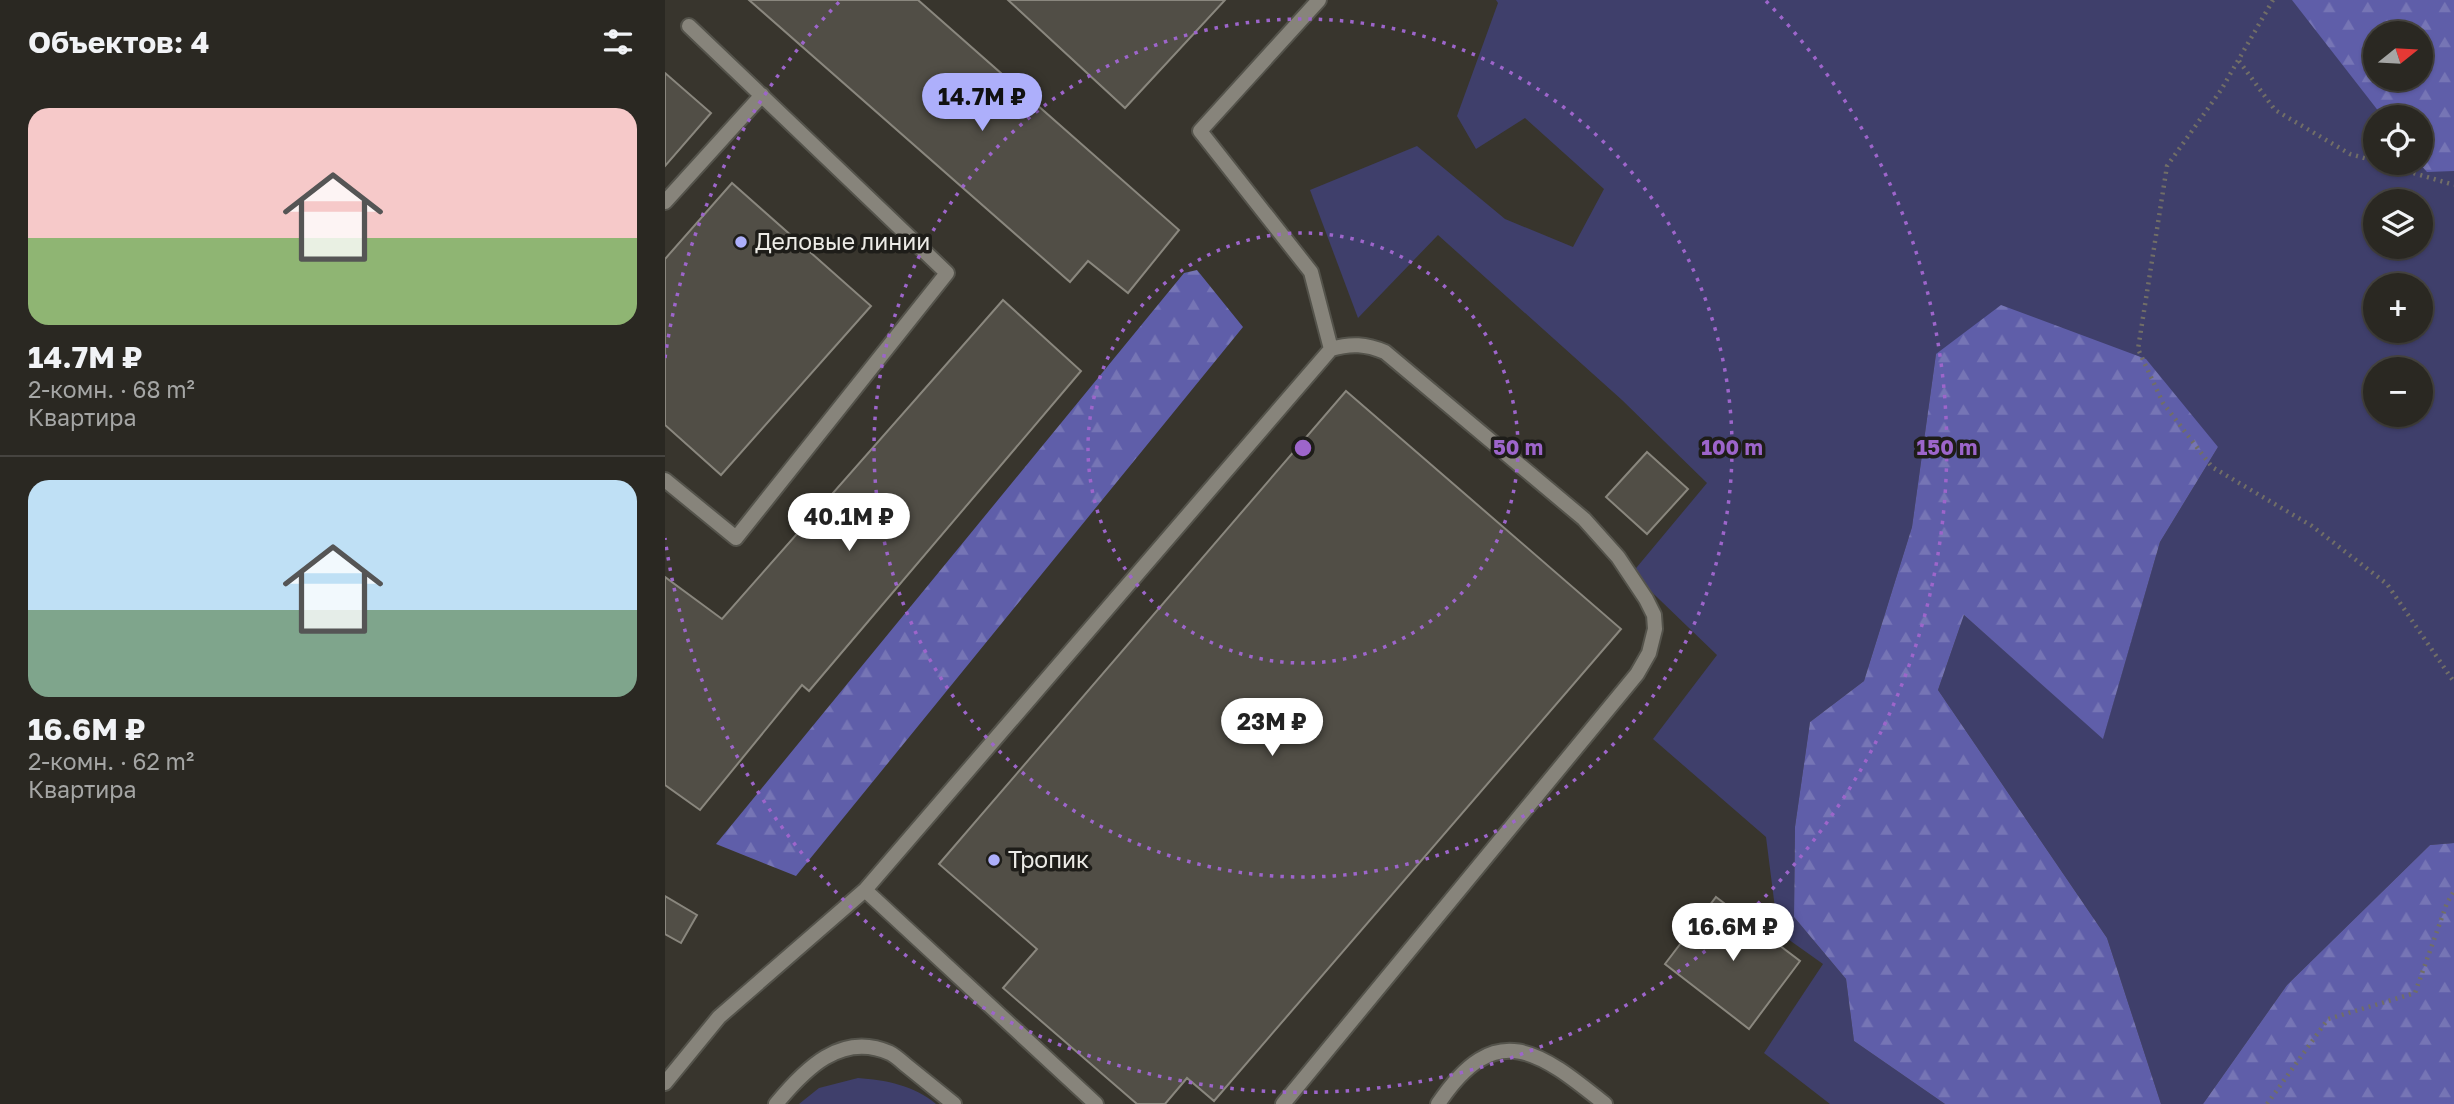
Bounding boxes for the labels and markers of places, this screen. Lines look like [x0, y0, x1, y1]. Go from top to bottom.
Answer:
pin: 14.7M ₽ [917, 74, 1047, 133]
place label: Деловые линии [755, 227, 930, 255]
marker: Деловые линии [733, 234, 749, 250]
centre of rings [1291, 436, 1315, 460]
pin: 40.1M ₽ [784, 494, 914, 553]
pin: 23M ₽ [1223, 698, 1321, 758]
place label: Тропик [1008, 845, 1089, 873]
marker: Тропик [986, 852, 1002, 868]
pin: 16.6M ₽ [1668, 904, 1798, 963]

